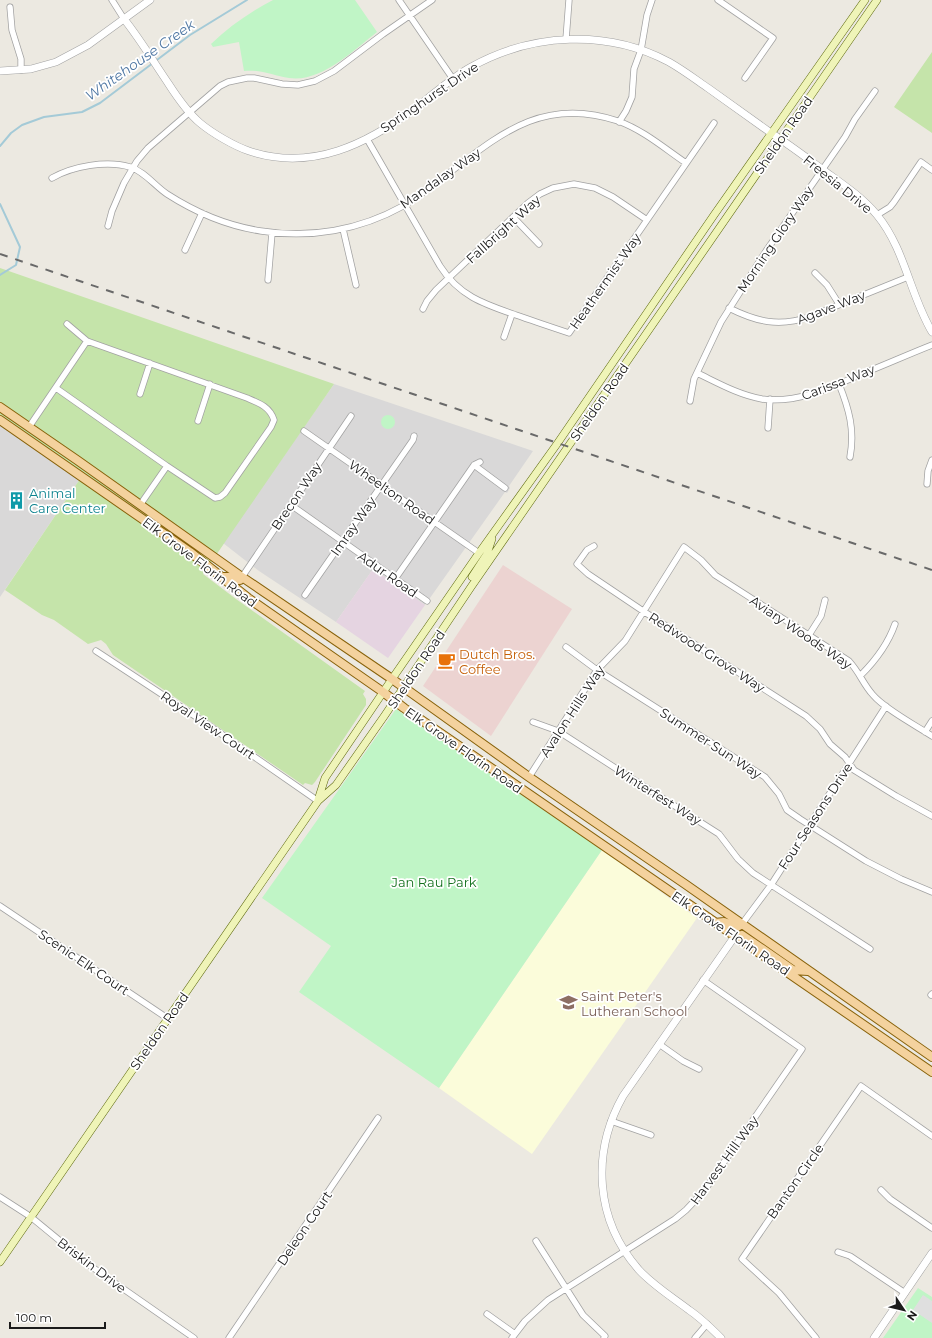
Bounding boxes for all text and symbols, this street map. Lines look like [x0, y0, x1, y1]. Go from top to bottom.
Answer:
water label: Whitehouse Creek [82, 15, 199, 105]
street label: Springhurst Drive [377, 58, 481, 136]
street label: Sheldon Road [750, 93, 816, 177]
street label: Mandalay Way [397, 144, 484, 212]
street label: Freesia Drive [800, 151, 876, 217]
street label: Morning Glory Way [734, 182, 817, 295]
street label: Fallbright Way [462, 191, 544, 267]
street label: Heathermist Way [566, 229, 645, 332]
street label: Agave Way [795, 286, 868, 327]
street label: Sheldon Road [566, 360, 632, 444]
street label: Carissa Way [799, 360, 878, 403]
street label: Wheelton Road [346, 456, 438, 528]
street label: Brecon Way [267, 458, 325, 533]
place label: Animal Care Center [29, 485, 106, 516]
building icon: Animal Care Center [6, 490, 26, 510]
street label: Imray Way [327, 493, 380, 559]
street label: Elk Grove Florin Road [140, 514, 260, 610]
street label: Adur Road [355, 548, 421, 600]
street label: Aviary Woods Way [747, 592, 856, 673]
street label: Redwood Grove Way [646, 608, 769, 696]
street label: Sheldon Road [384, 627, 448, 711]
place label: Dutch Bros. Coffee [459, 646, 535, 677]
cafe icon: Dutch Bros. Coffee [436, 651, 456, 671]
street label: Avalon Hills Way [536, 661, 608, 760]
street label: Royal View Court [158, 688, 258, 762]
street label: Elk Grove Florin Road [402, 704, 526, 796]
street label: Summer Sun Way [657, 704, 766, 782]
street label: Four Seasons Drive [775, 760, 856, 872]
street label: Winterfest Way [611, 762, 705, 829]
park label: Jan Rau Park [390, 874, 477, 890]
street label: Elk Grove Florin Road [669, 887, 793, 979]
street label: Scenic Elk Court [36, 926, 132, 998]
place label: Saint Peter's Lutheran School [581, 988, 688, 1019]
street label: Sheldon Road [126, 989, 192, 1073]
school or university icon: Saint Peter's Lutheran School [558, 993, 578, 1013]
street label: Harvest Hill Way [686, 1112, 762, 1208]
street label: Banton Circle [763, 1140, 827, 1222]
street label: Deleon Court [273, 1188, 335, 1268]
street label: Briskin Drive [54, 1234, 130, 1296]
north arrow [884, 1290, 924, 1330]
scale bar [10, 1304, 105, 1330]
text: N [904, 1308, 920, 1323]
text: 100 m [16, 1310, 52, 1325]

